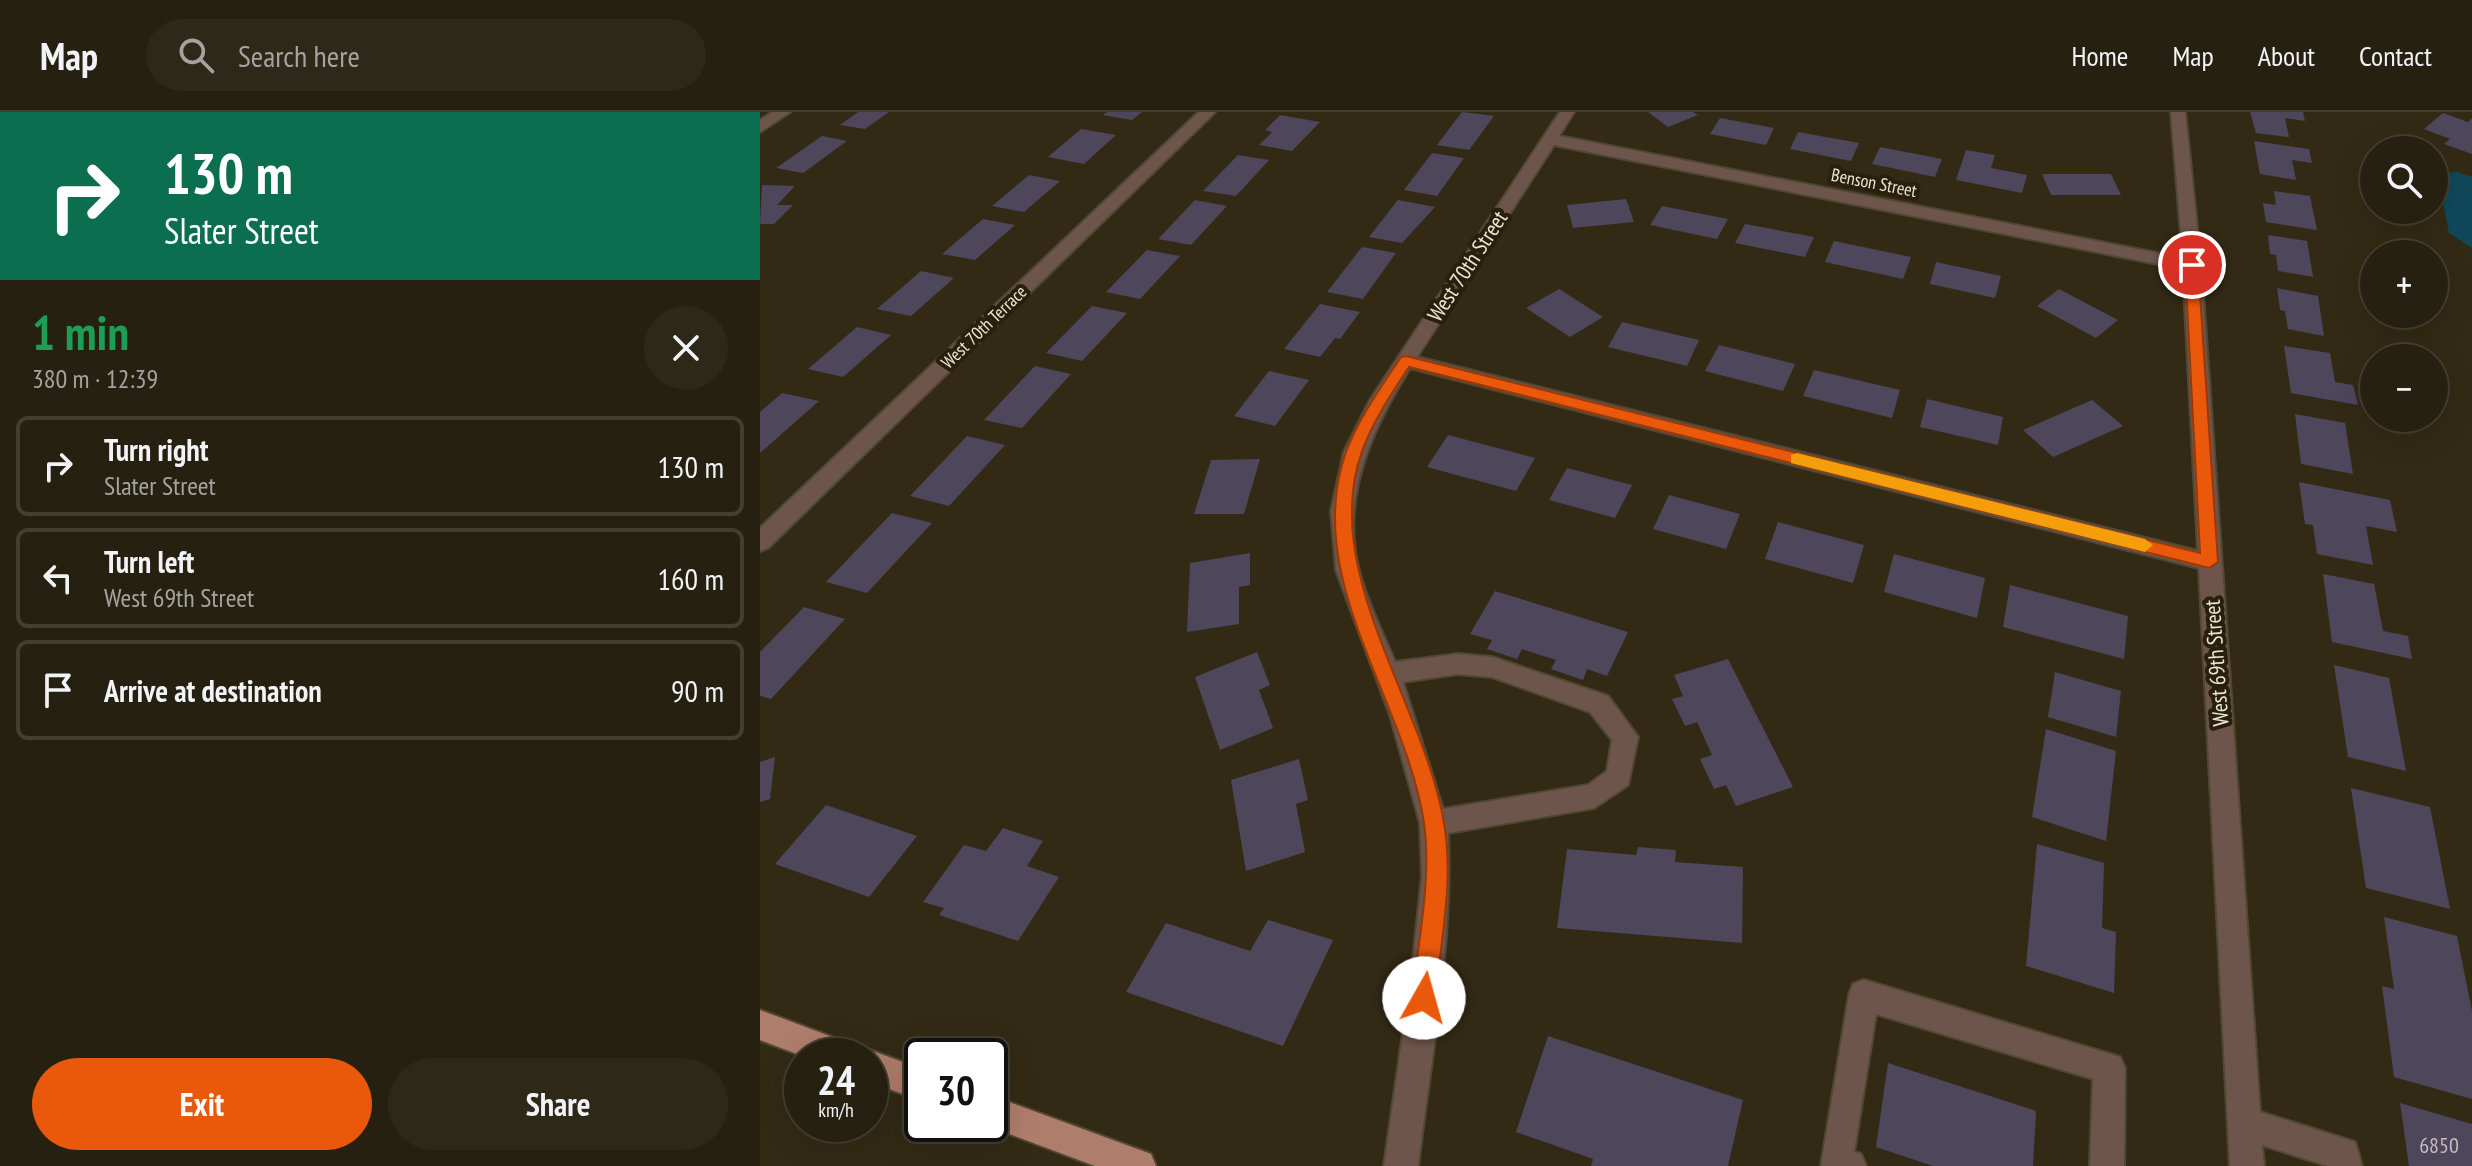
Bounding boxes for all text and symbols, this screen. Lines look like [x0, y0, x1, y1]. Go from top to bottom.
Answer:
search box [146, 19, 706, 91]
text: Map [40, 31, 98, 80]
icon: search [174, 33, 218, 77]
text: Search here [238, 36, 360, 75]
text: Home [2072, 37, 2128, 74]
text: Map [2172, 37, 2214, 74]
text: About [2258, 37, 2315, 74]
text: Contact [2359, 37, 2432, 74]
map controls [2360, 136, 2448, 432]
button: search [2360, 136, 2448, 224]
text: 130 m [164, 137, 293, 209]
icon: right [32, 144, 136, 248]
street label: Benson Street [1829, 163, 1919, 202]
street label: West 70th Street [1421, 205, 1513, 327]
text: Slater Street [164, 207, 319, 254]
pin [2158, 231, 2226, 299]
button: + [2360, 240, 2448, 328]
icon: arrive [2170, 243, 2214, 287]
street label: West 70th Terrace [936, 280, 1031, 373]
text: 1 min [32, 301, 129, 363]
button: close [644, 306, 728, 390]
button: − [2360, 344, 2448, 432]
text: 380 m · 12:39 [32, 362, 158, 395]
text: Turn right [104, 430, 208, 469]
icon: right [36, 444, 80, 488]
text: 130 m [658, 447, 724, 486]
text: Slater Street [104, 469, 216, 502]
text: Turn left [104, 542, 194, 581]
icon: left [36, 556, 80, 600]
text: 160 m [658, 559, 724, 598]
text: West 69th Street [104, 581, 254, 614]
street label: West 69th Street [2198, 599, 2234, 727]
icon: arrive [36, 668, 80, 712]
text: Arrive at destination [104, 671, 322, 710]
text: 90 m [671, 671, 724, 710]
position arrow [1382, 956, 1466, 1040]
speed limit sign: 30 [904, 1038, 1008, 1142]
text: 24 [817, 1054, 855, 1106]
button: Exit [32, 1058, 372, 1150]
button: Share [388, 1058, 728, 1150]
text: km/h [818, 1097, 854, 1123]
house number: 6850 [2419, 1131, 2459, 1159]

